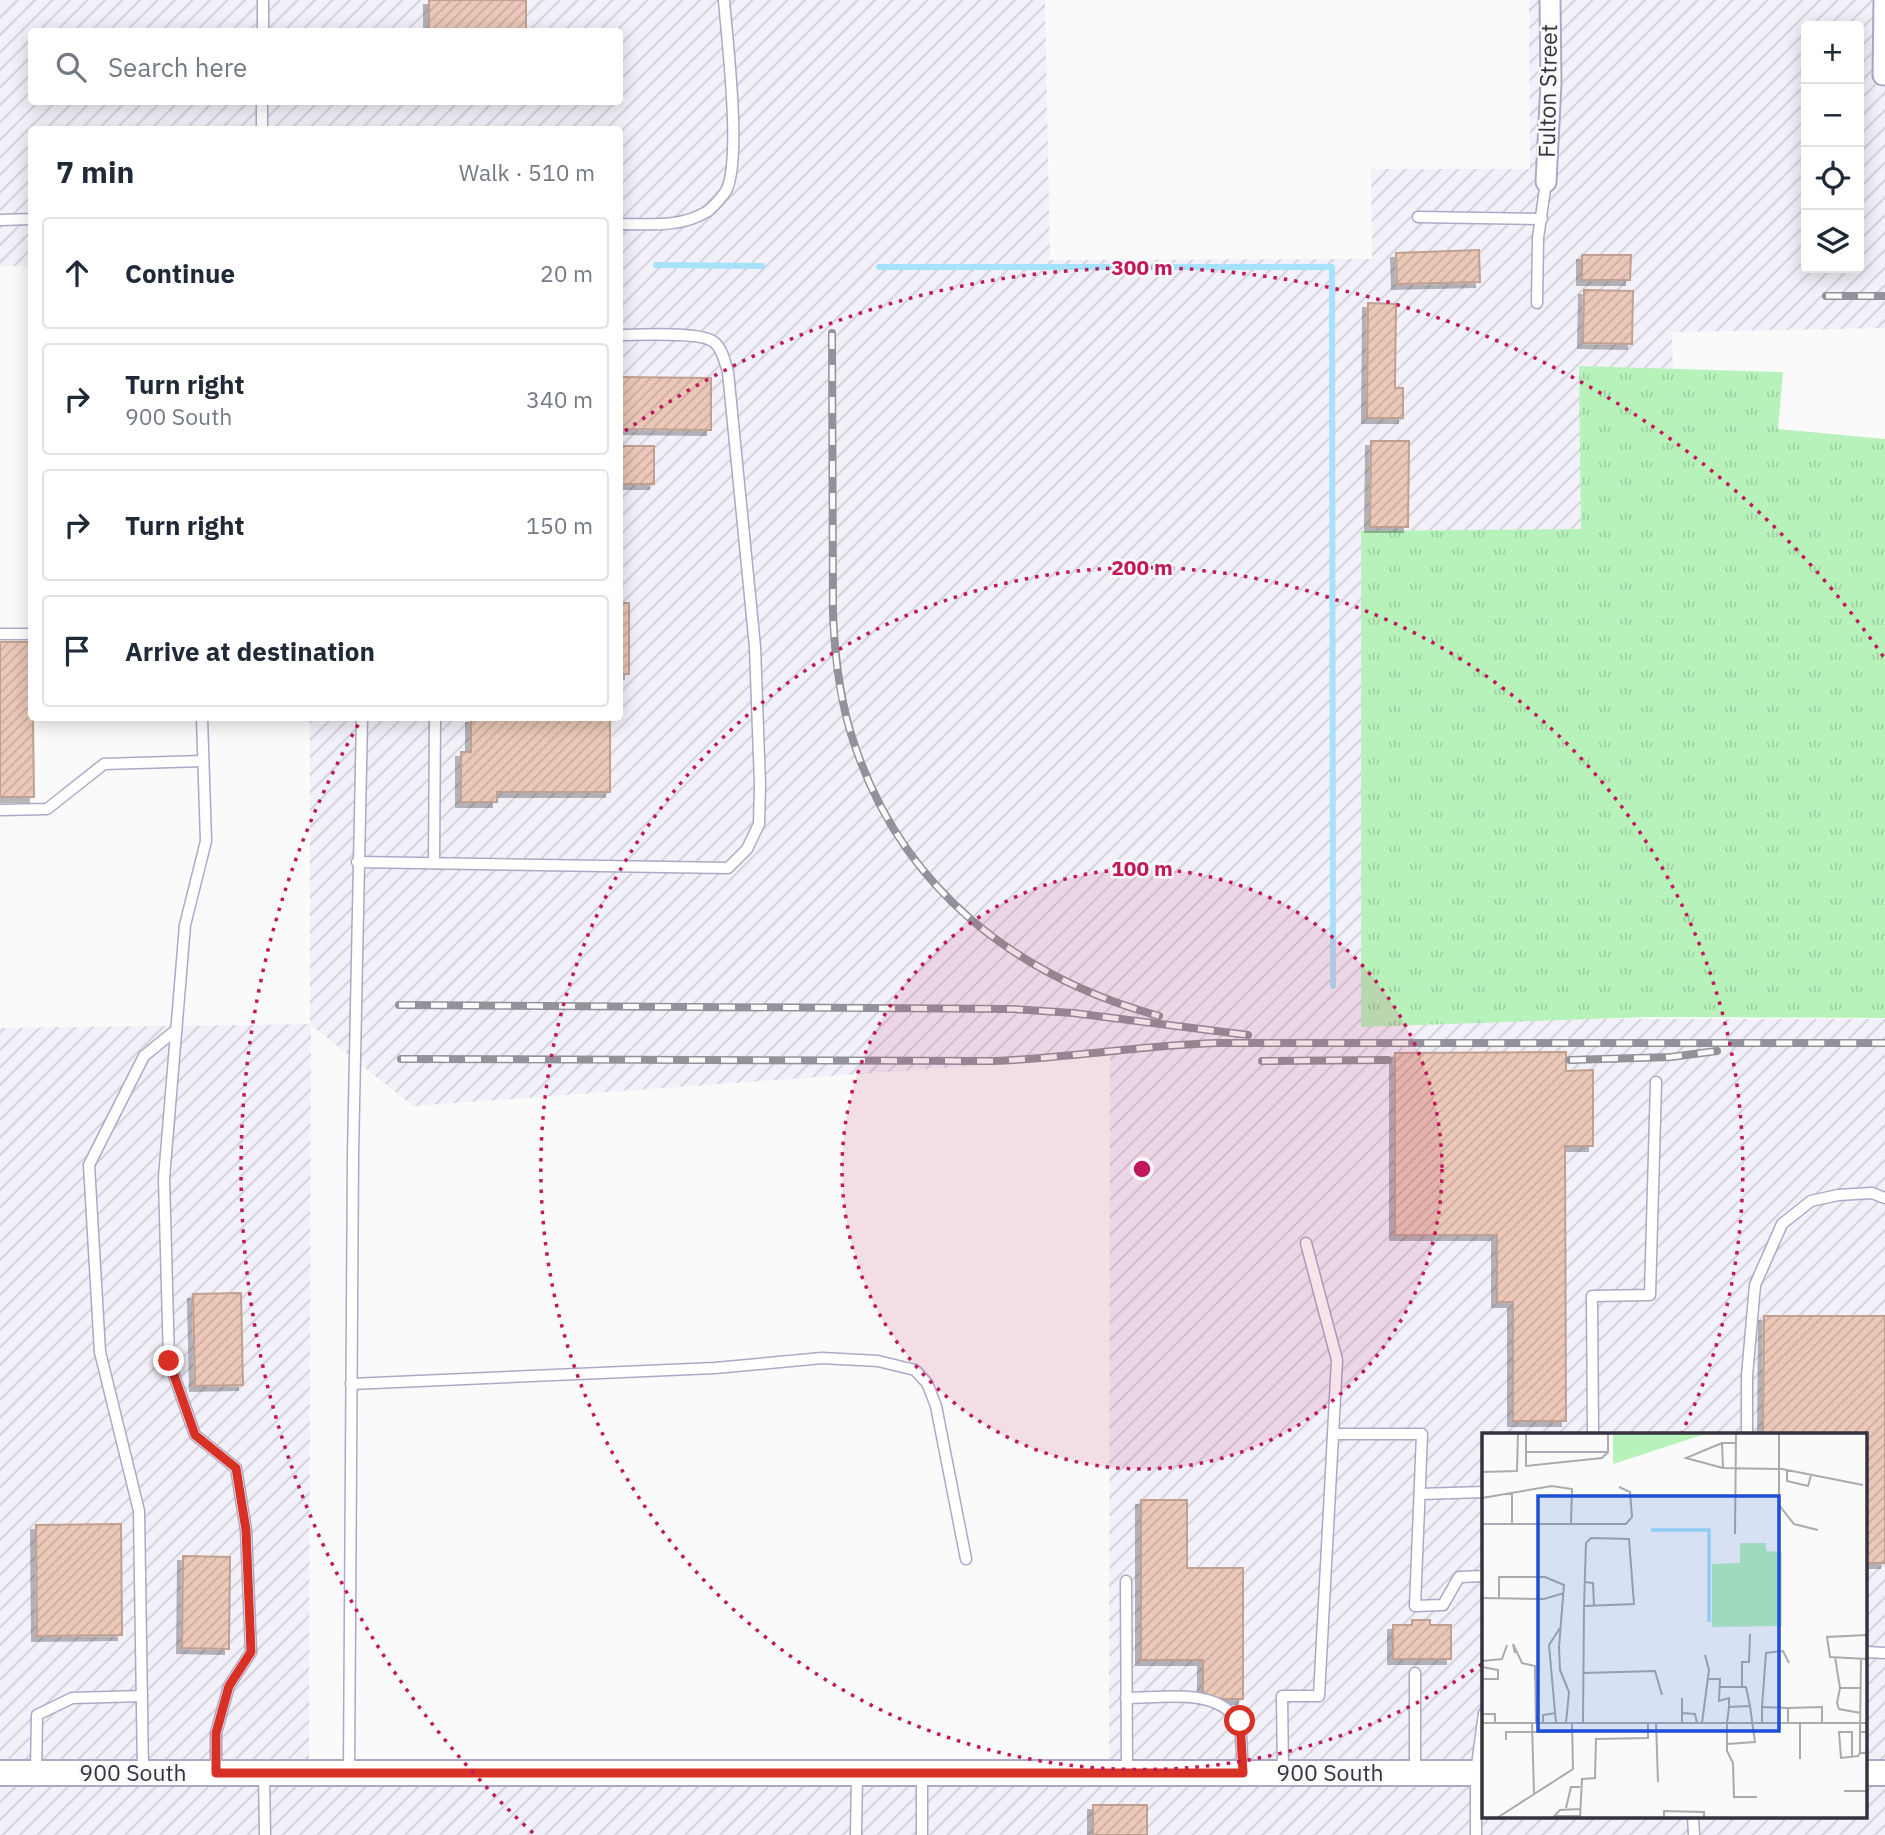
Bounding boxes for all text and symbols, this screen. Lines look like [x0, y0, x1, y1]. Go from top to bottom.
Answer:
map controls [1801, 21, 1864, 273]
button: + [1801, 21, 1864, 84]
street label: Fulton Street [1531, 24, 1563, 158]
search box [28, 28, 623, 105]
icon: search [52, 48, 90, 86]
text: Search here [108, 50, 247, 84]
button: − [1801, 84, 1864, 147]
button: locate [1801, 147, 1864, 210]
text: 7 min [56, 152, 134, 191]
text: Walk · 510 m [459, 157, 595, 187]
button: layers [1801, 210, 1864, 273]
text: 300 m [1111, 253, 1173, 281]
icon: ahead [58, 254, 96, 292]
text: Continue [125, 256, 235, 290]
text: 20 m [540, 258, 593, 288]
text: Turn right [125, 367, 244, 401]
icon: right [58, 380, 96, 418]
text: 340 m [526, 384, 593, 414]
text: 900 South [125, 401, 232, 431]
icon: right [58, 506, 96, 544]
text: Turn right [125, 508, 244, 542]
text: 150 m [526, 510, 593, 540]
text: 200 m [1111, 553, 1173, 581]
icon: arrive [58, 632, 96, 670]
text: Arrive at destination [125, 634, 375, 668]
text: 100 m [1111, 854, 1173, 882]
centre of rings [1130, 1157, 1154, 1181]
route end [153, 1345, 184, 1376]
inset map [1482, 1433, 1868, 1818]
route start [1224, 1705, 1255, 1736]
street label: 900 South [79, 1757, 187, 1787]
street label: 900 South [1276, 1757, 1384, 1787]

